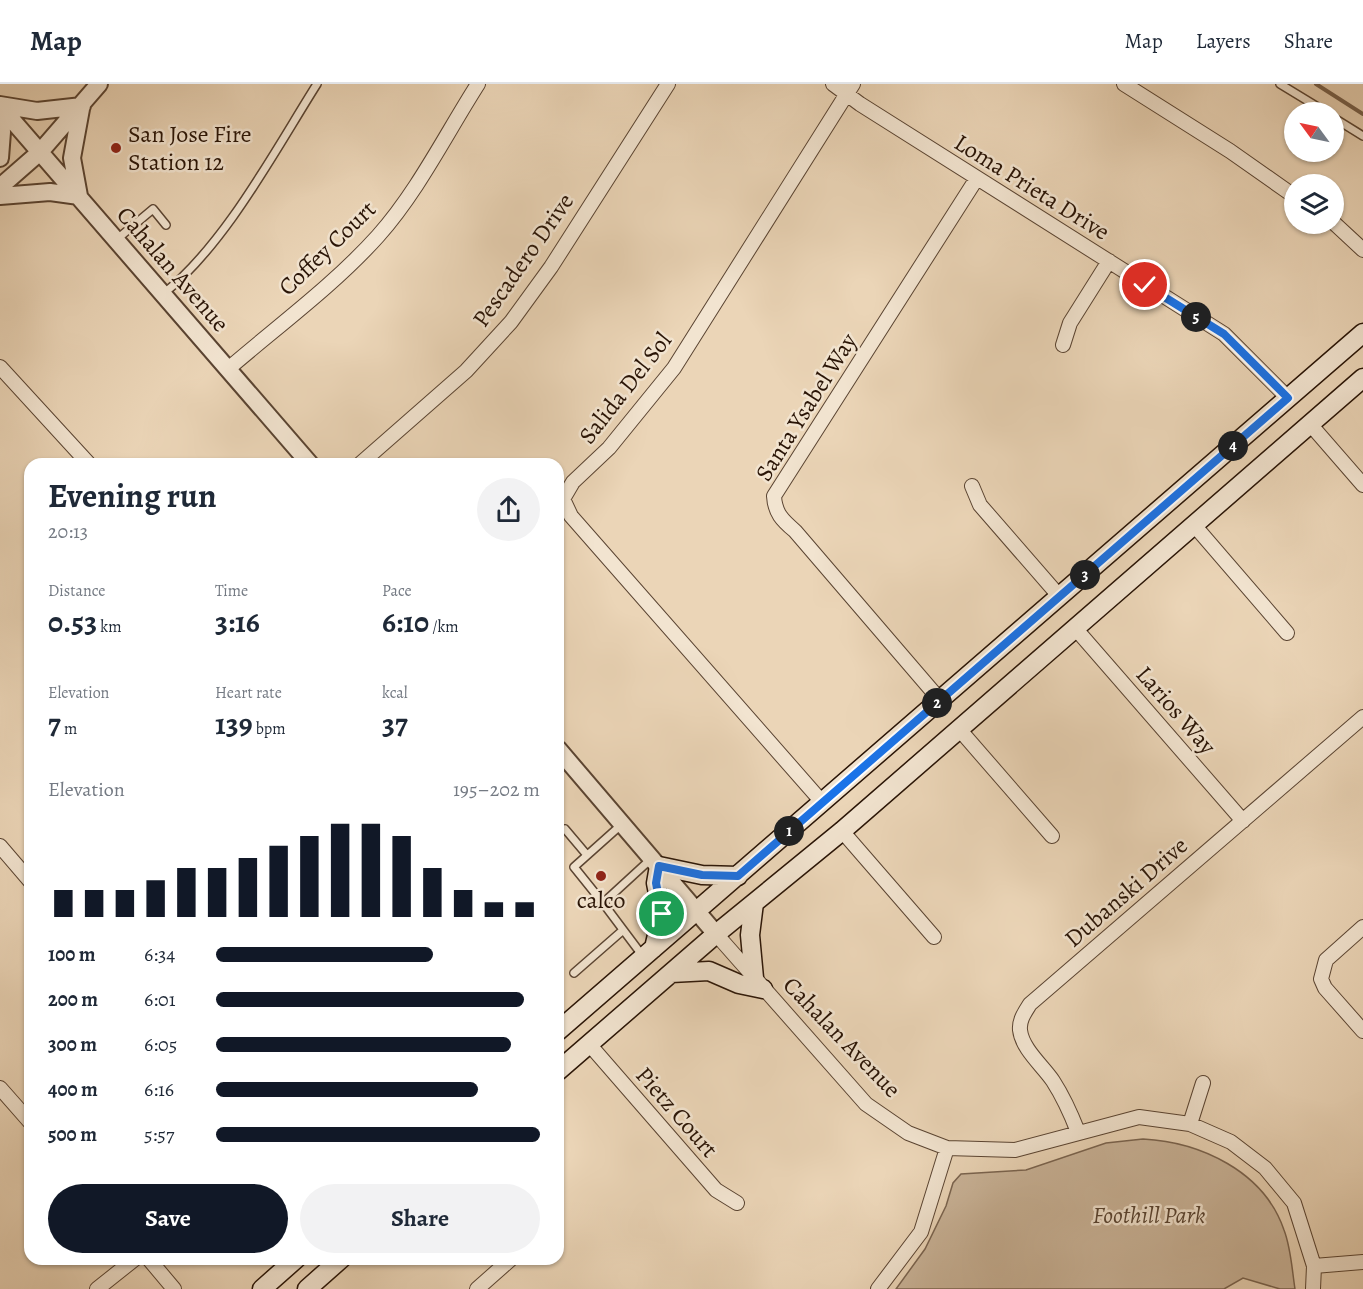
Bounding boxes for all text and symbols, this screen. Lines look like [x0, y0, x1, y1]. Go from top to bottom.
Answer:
text: Map [30, 22, 82, 60]
text: Map [1124, 27, 1163, 55]
text: Layers [1196, 27, 1251, 55]
text: Share [1284, 27, 1333, 55]
north arrow [1284, 102, 1344, 162]
map controls [1284, 102, 1344, 234]
place label: San Jose Fire Station 12 [128, 118, 252, 178]
street label: Loma Prieta Drive [948, 126, 1116, 248]
marker: San Jose Fire Station 12 [109, 141, 123, 155]
button: layers [1284, 174, 1344, 234]
street label: Pescadero Drive [465, 187, 581, 333]
street label: Coffey Court [271, 193, 383, 303]
street label: Cahalan Avenue [110, 199, 236, 339]
pin [1119, 259, 1170, 310]
icon: check [1128, 268, 1161, 301]
pin: 5 [1181, 302, 1211, 332]
text: 5 [1193, 306, 1199, 328]
street label: Salida Del Sol [571, 326, 679, 450]
street label: Santa Ysabel Way [748, 327, 864, 487]
pin: 4 [1218, 431, 1248, 461]
text: 4 [1229, 435, 1237, 457]
text: Evening run [48, 473, 217, 518]
button: share [477, 478, 540, 541]
text: 20:13 [48, 518, 88, 545]
pin: 3 [1070, 560, 1100, 590]
text: 3 [1082, 564, 1088, 586]
text: Distance [48, 580, 105, 602]
text: Time [215, 580, 248, 602]
text: Pace [382, 580, 412, 602]
text: 0.53 [48, 602, 97, 642]
text: 3:16 [215, 602, 260, 642]
text: 6:10 [382, 602, 429, 642]
text: km [97, 616, 122, 638]
text: /km [429, 616, 459, 638]
street label: Larios Way [1129, 659, 1224, 761]
text: Elevation [48, 682, 109, 704]
text: Heart rate [215, 682, 282, 704]
text: kcal [382, 682, 408, 704]
pin: 2 [922, 688, 952, 718]
text: 2 [933, 692, 941, 714]
text: 7 [48, 704, 61, 744]
text: 139 [215, 704, 253, 744]
text: 37 [382, 704, 408, 744]
text: m [61, 718, 77, 740]
text: bpm [253, 718, 286, 740]
text: Elevation [48, 776, 125, 803]
text: 195–202 m [453, 776, 540, 803]
pin: 1 [774, 816, 804, 846]
text: 1 [786, 820, 792, 842]
street label: Dubanski Drive [1058, 830, 1194, 954]
marker: calco [594, 869, 608, 883]
place label: calco [577, 884, 625, 916]
pin [636, 888, 687, 939]
icon: arrive [645, 897, 678, 930]
text: 100 m [48, 941, 96, 968]
text: 6:34 [144, 941, 175, 968]
street label: Cahalan Avenue [776, 970, 908, 1104]
text: 200 m [48, 986, 98, 1013]
text: 6:01 [144, 986, 176, 1013]
text: 300 m [48, 1031, 97, 1058]
text: 6:05 [144, 1031, 177, 1058]
street label: Pietz Court [629, 1060, 725, 1164]
text: 400 m [48, 1076, 98, 1103]
text: 6:16 [144, 1076, 174, 1103]
text: 500 m [48, 1121, 97, 1148]
text: 5:57 [144, 1121, 174, 1148]
button: Save [48, 1184, 288, 1253]
button: Share [300, 1184, 540, 1253]
park label: Foothill Park [1093, 1199, 1206, 1231]

